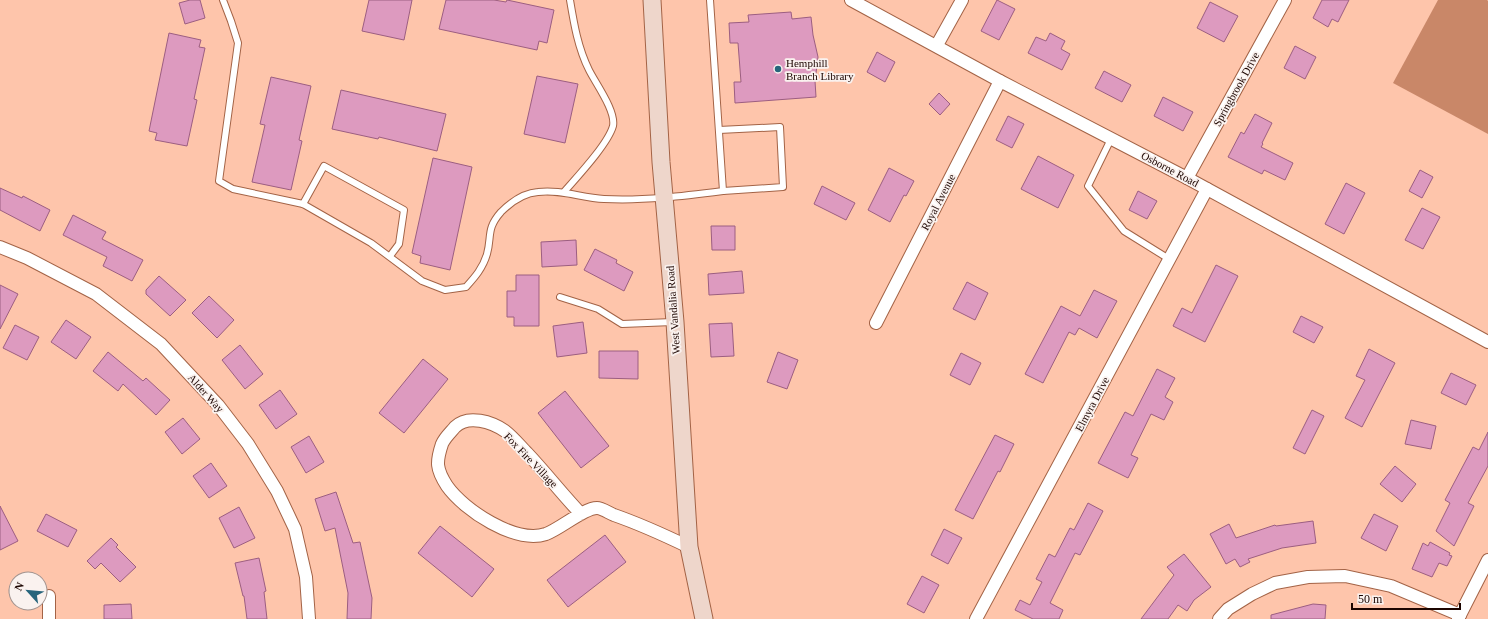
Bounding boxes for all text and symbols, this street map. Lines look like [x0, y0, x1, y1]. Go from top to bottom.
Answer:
street label: Springbrook Drive [1211, 50, 1261, 128]
place label: Hemphill Branch Library [786, 57, 854, 82]
marker: Hemphill Branch Library [773, 64, 783, 74]
street label: Osborne Road [1139, 149, 1201, 189]
street label: Royal Avenue [919, 172, 957, 232]
street label: West Vandalia Road [664, 265, 682, 355]
street label: Alder Way [186, 371, 227, 415]
street label: Elmyra Drive [1073, 375, 1111, 433]
street label: Fox Fire Village [502, 430, 560, 490]
north arrow [8, 571, 48, 611]
text: N [12, 580, 26, 593]
scale bar [1352, 585, 1460, 611]
text: 50 m [1358, 592, 1383, 606]

